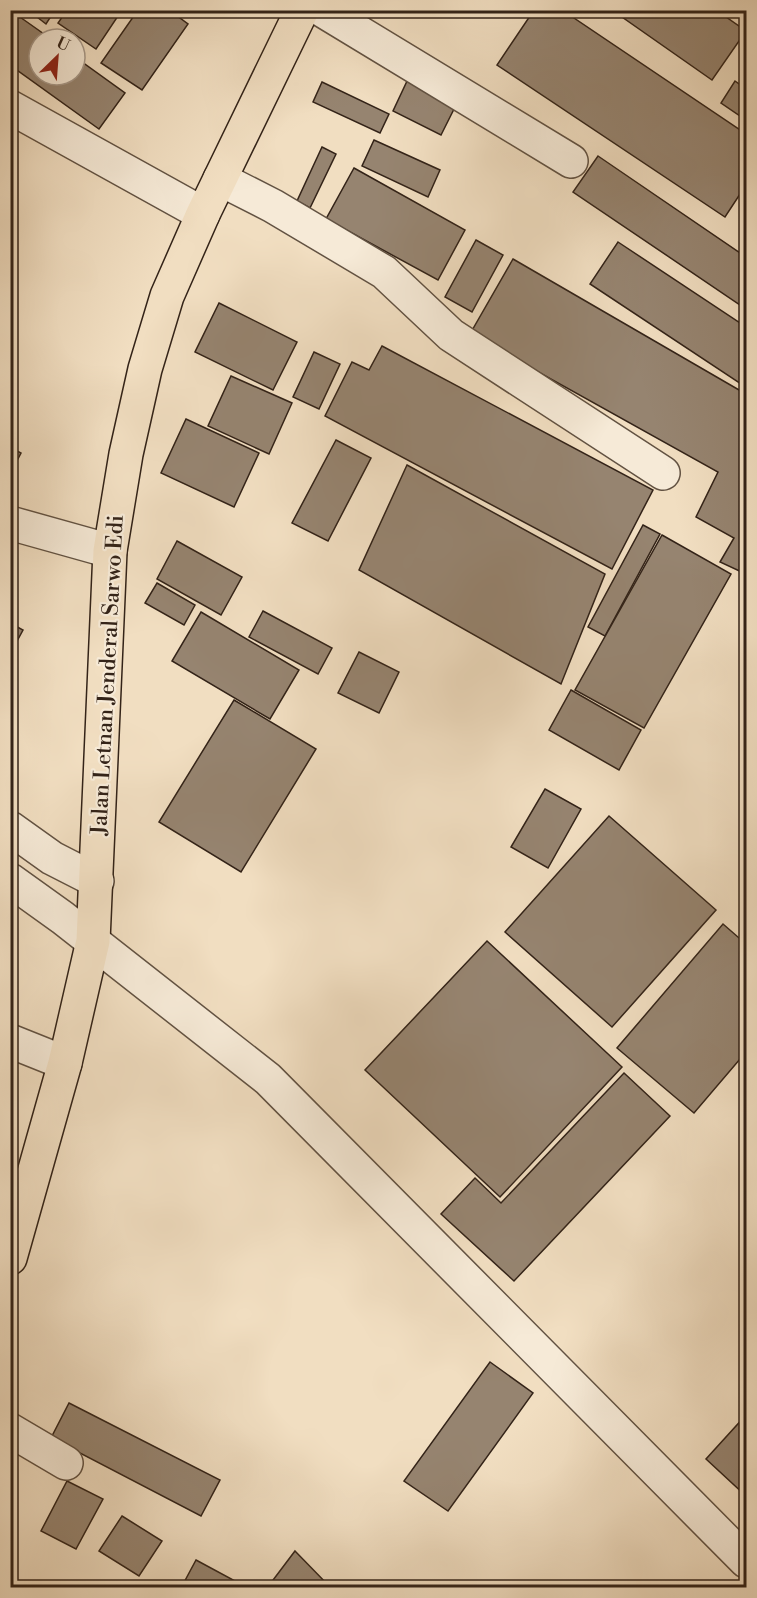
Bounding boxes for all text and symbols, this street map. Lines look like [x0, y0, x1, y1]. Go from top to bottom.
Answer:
north arrow [27, 27, 87, 87]
text: U [53, 33, 73, 56]
street label: Jalan Letnan Jenderal Sarwo Edi [86, 514, 130, 837]

